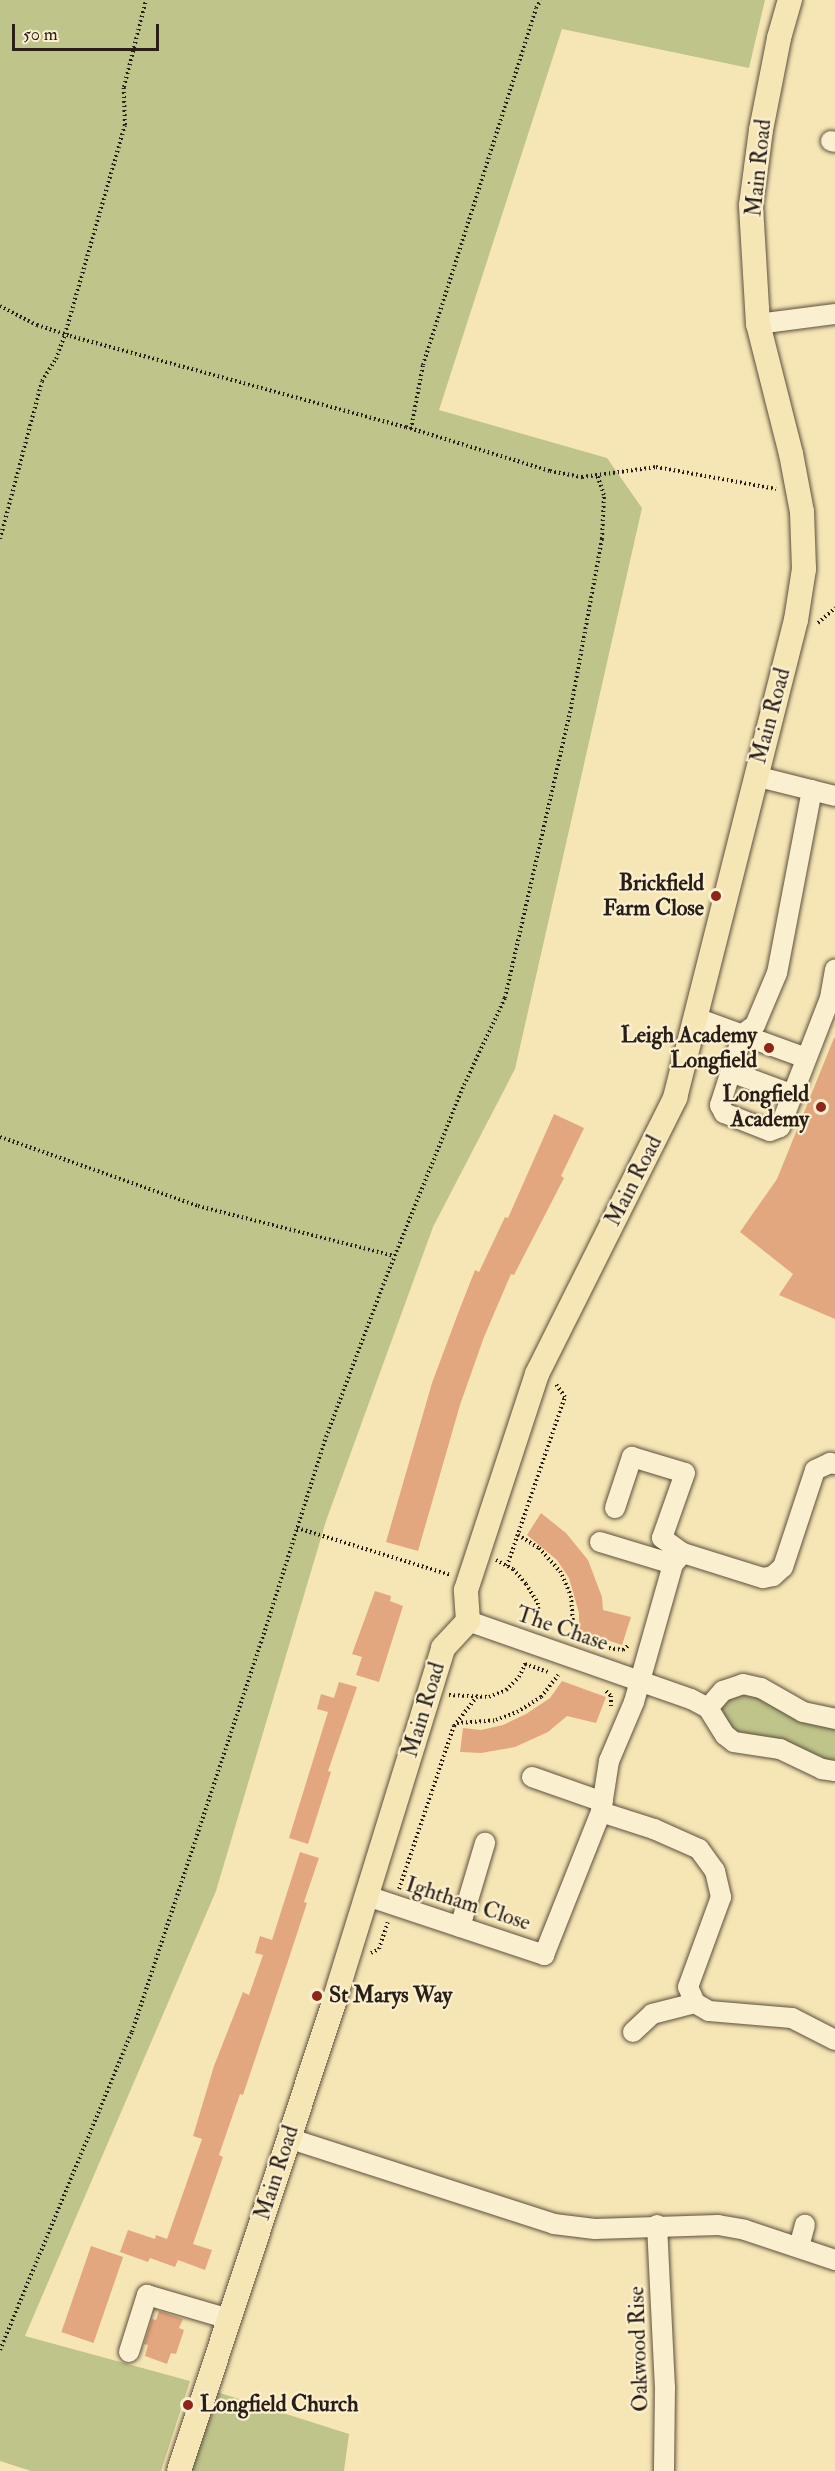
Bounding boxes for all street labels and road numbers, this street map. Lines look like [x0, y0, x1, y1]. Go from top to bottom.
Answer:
street label: Main Road [741, 118, 777, 218]
street label: Main Road [746, 665, 796, 767]
street label: Main Road [600, 1131, 668, 1231]
street label: The Chase [513, 1601, 611, 1657]
street label: Main Road [397, 1659, 451, 1761]
street label: Ightham Close [402, 1871, 534, 1937]
street label: Main Road [249, 2122, 305, 2224]
street label: Oakwood Rise [624, 2286, 654, 2412]

